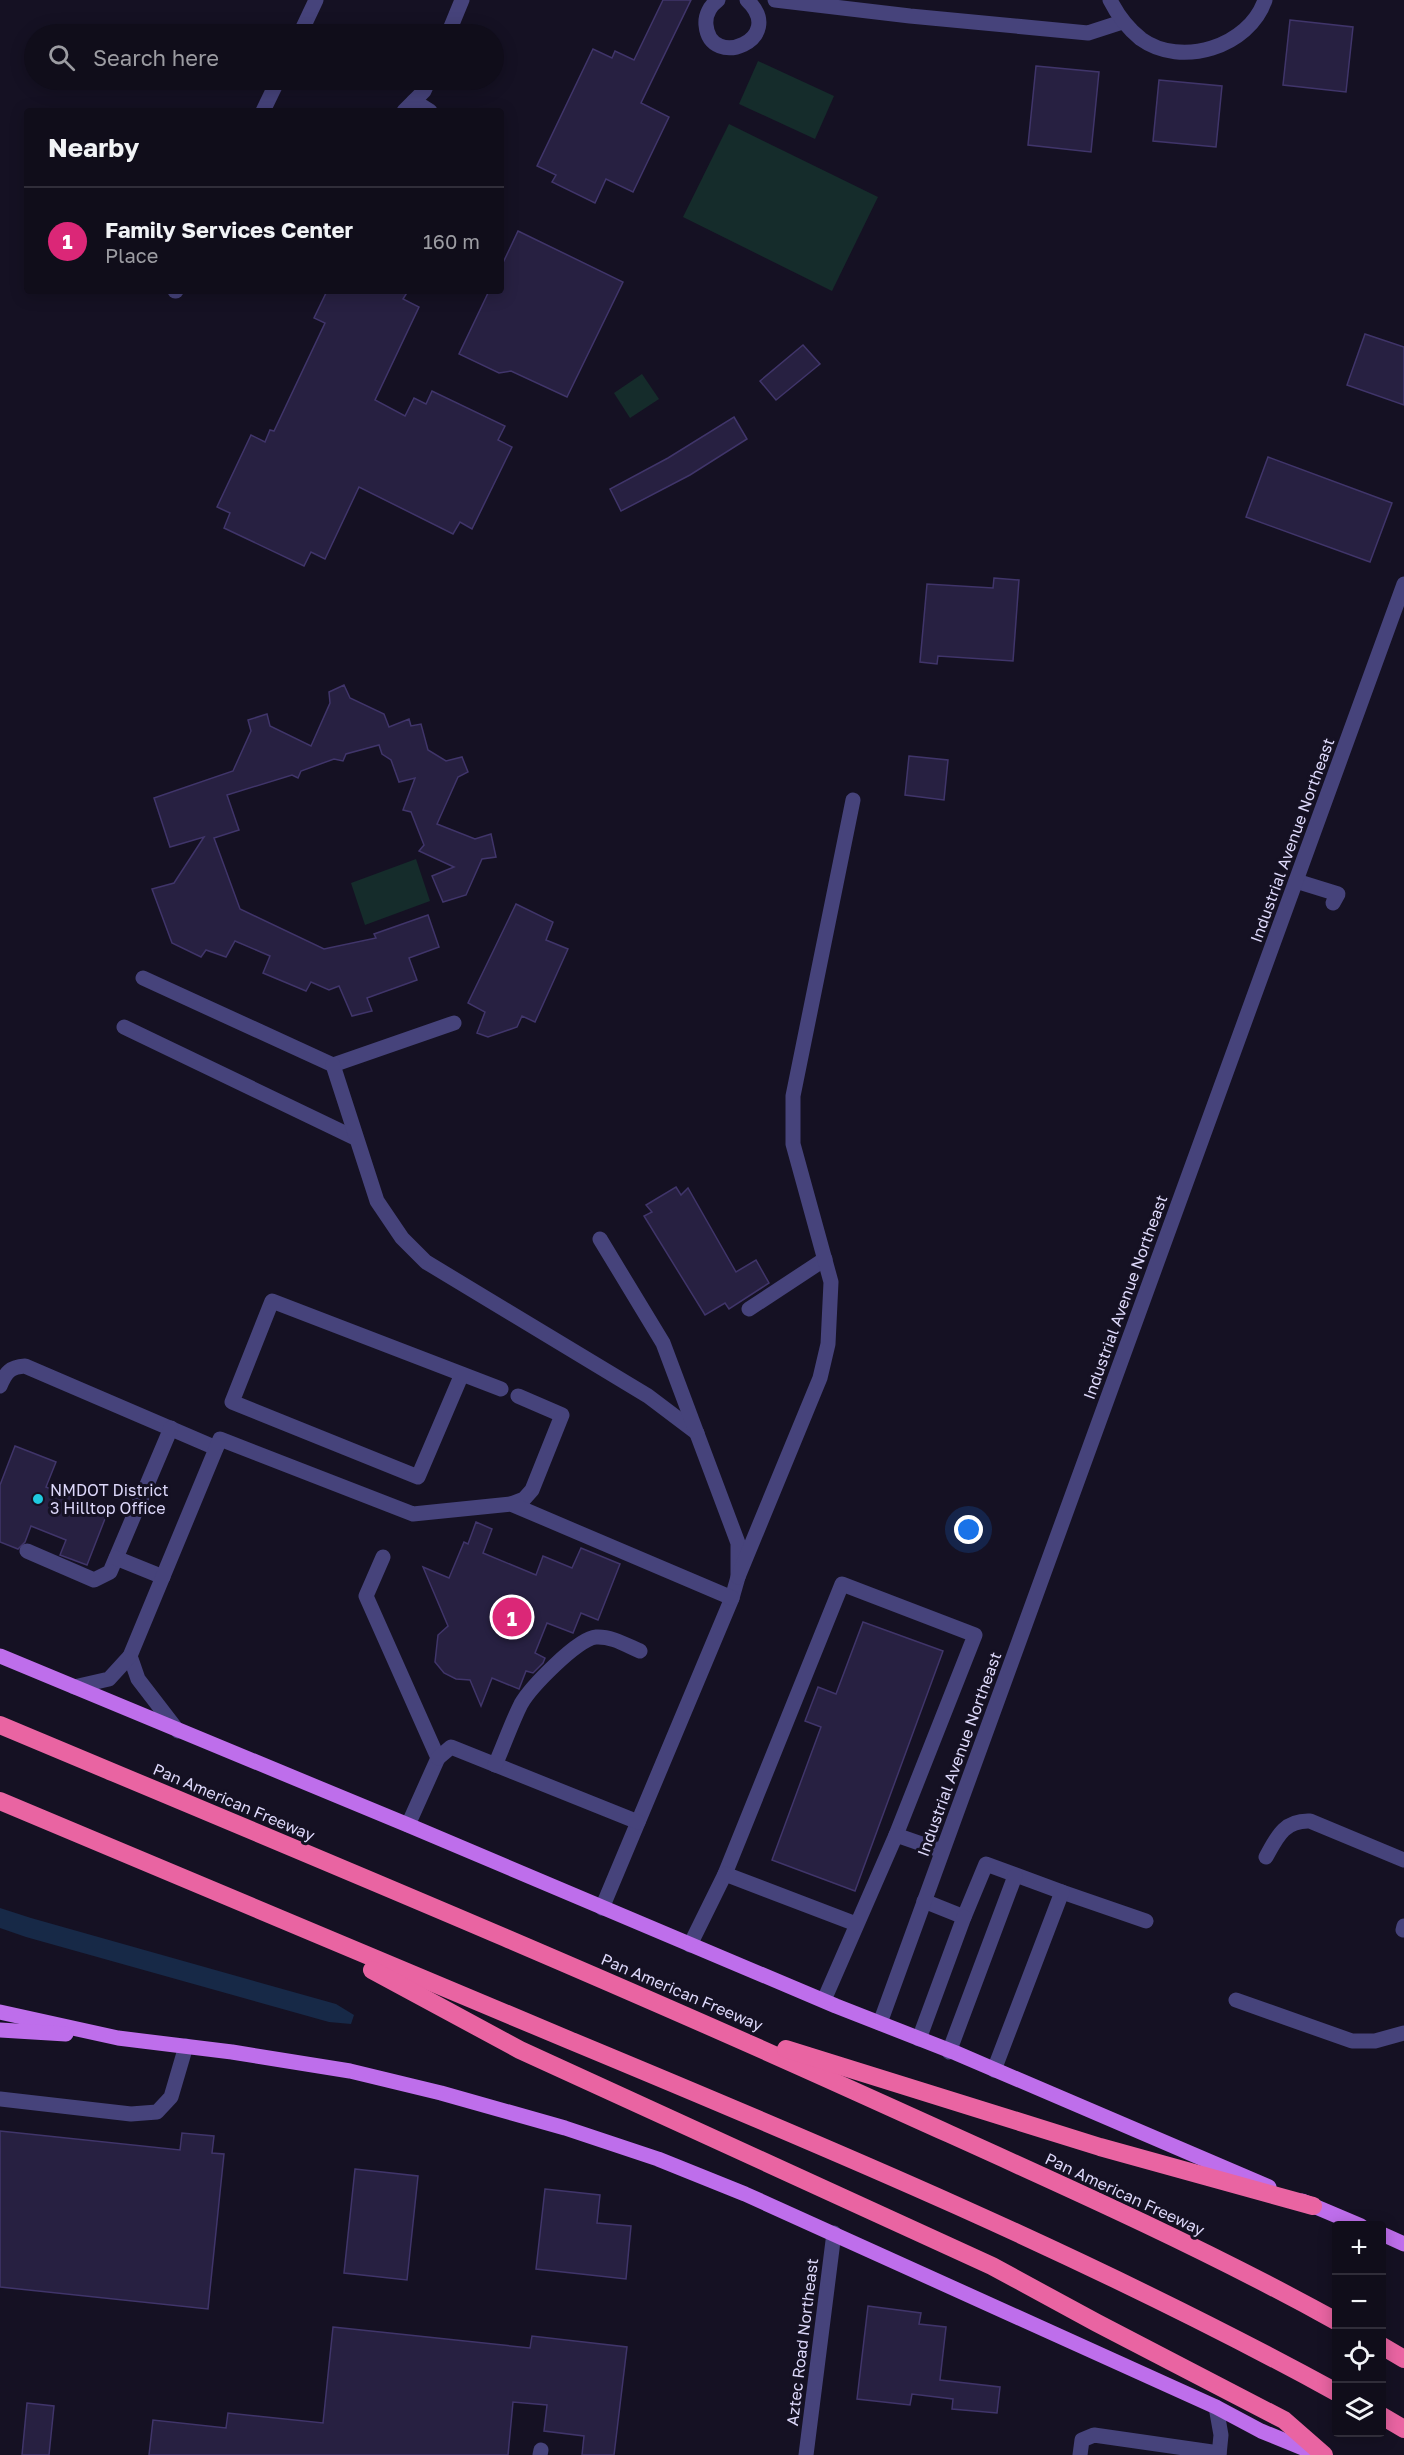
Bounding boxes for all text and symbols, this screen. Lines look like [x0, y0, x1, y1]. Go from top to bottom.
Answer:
search box [24, 24, 504, 90]
icon: search [45, 41, 78, 74]
text: Search here [93, 44, 219, 71]
text: Nearby [48, 132, 139, 163]
text: Family Services Center [105, 216, 353, 243]
text: 1 [62, 229, 73, 253]
text: 160 m [423, 229, 480, 253]
text: Place [105, 243, 158, 267]
street label: Industrial Avenue Northeast [1246, 735, 1338, 945]
street label: Industrial Avenue Northeast [1079, 1192, 1171, 1402]
place label: NMDOT District 3 Hilltop Office [50, 1480, 169, 1518]
marker: NMDOT District 3 Hilltop Office [31, 1492, 45, 1506]
your location [954, 1515, 983, 1544]
pin: 1 [492, 1594, 532, 1640]
street label: Industrial Avenue Northeast [913, 1649, 1005, 1859]
street label: Pan American Freeway [150, 1759, 318, 1845]
street label: Pan American Freeway [598, 1949, 766, 2035]
street label: Pan American Freeway [1042, 2148, 1208, 2240]
map controls [1332, 2221, 1386, 2437]
button: + [1332, 2221, 1386, 2275]
street label: Aztec Road Northeast [782, 2257, 822, 2427]
button: − [1332, 2275, 1386, 2329]
button: locate [1332, 2329, 1386, 2383]
button: layers [1332, 2383, 1386, 2437]

